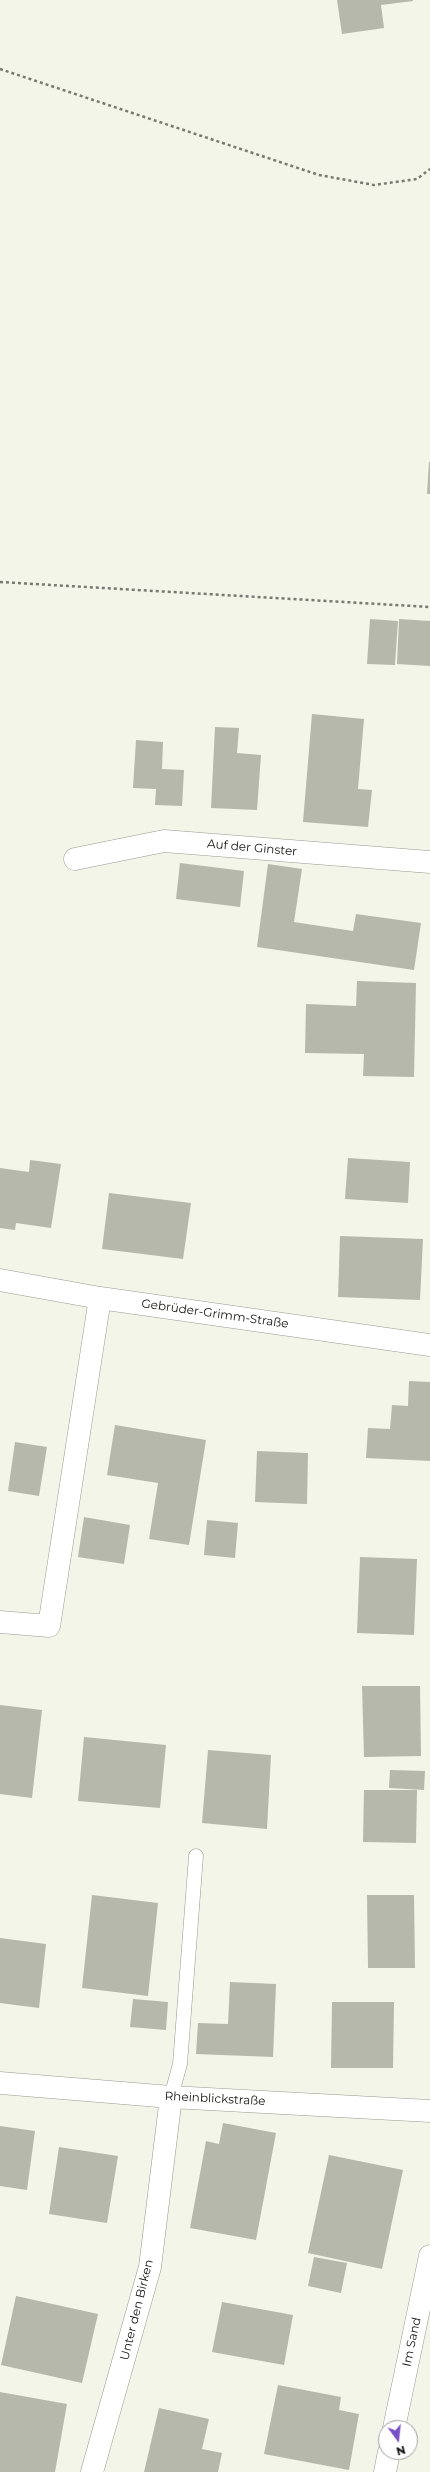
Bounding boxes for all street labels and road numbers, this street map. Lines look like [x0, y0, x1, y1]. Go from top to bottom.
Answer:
street label: Auf der Ginster [206, 837, 298, 859]
street label: Gebrüder-Grimm-Straße [141, 1297, 289, 1331]
street label: Rheinblickstraße [164, 2089, 266, 2109]
street label: Unter den Birken [118, 2258, 156, 2362]
street label: Im Sand [400, 2316, 424, 2368]

